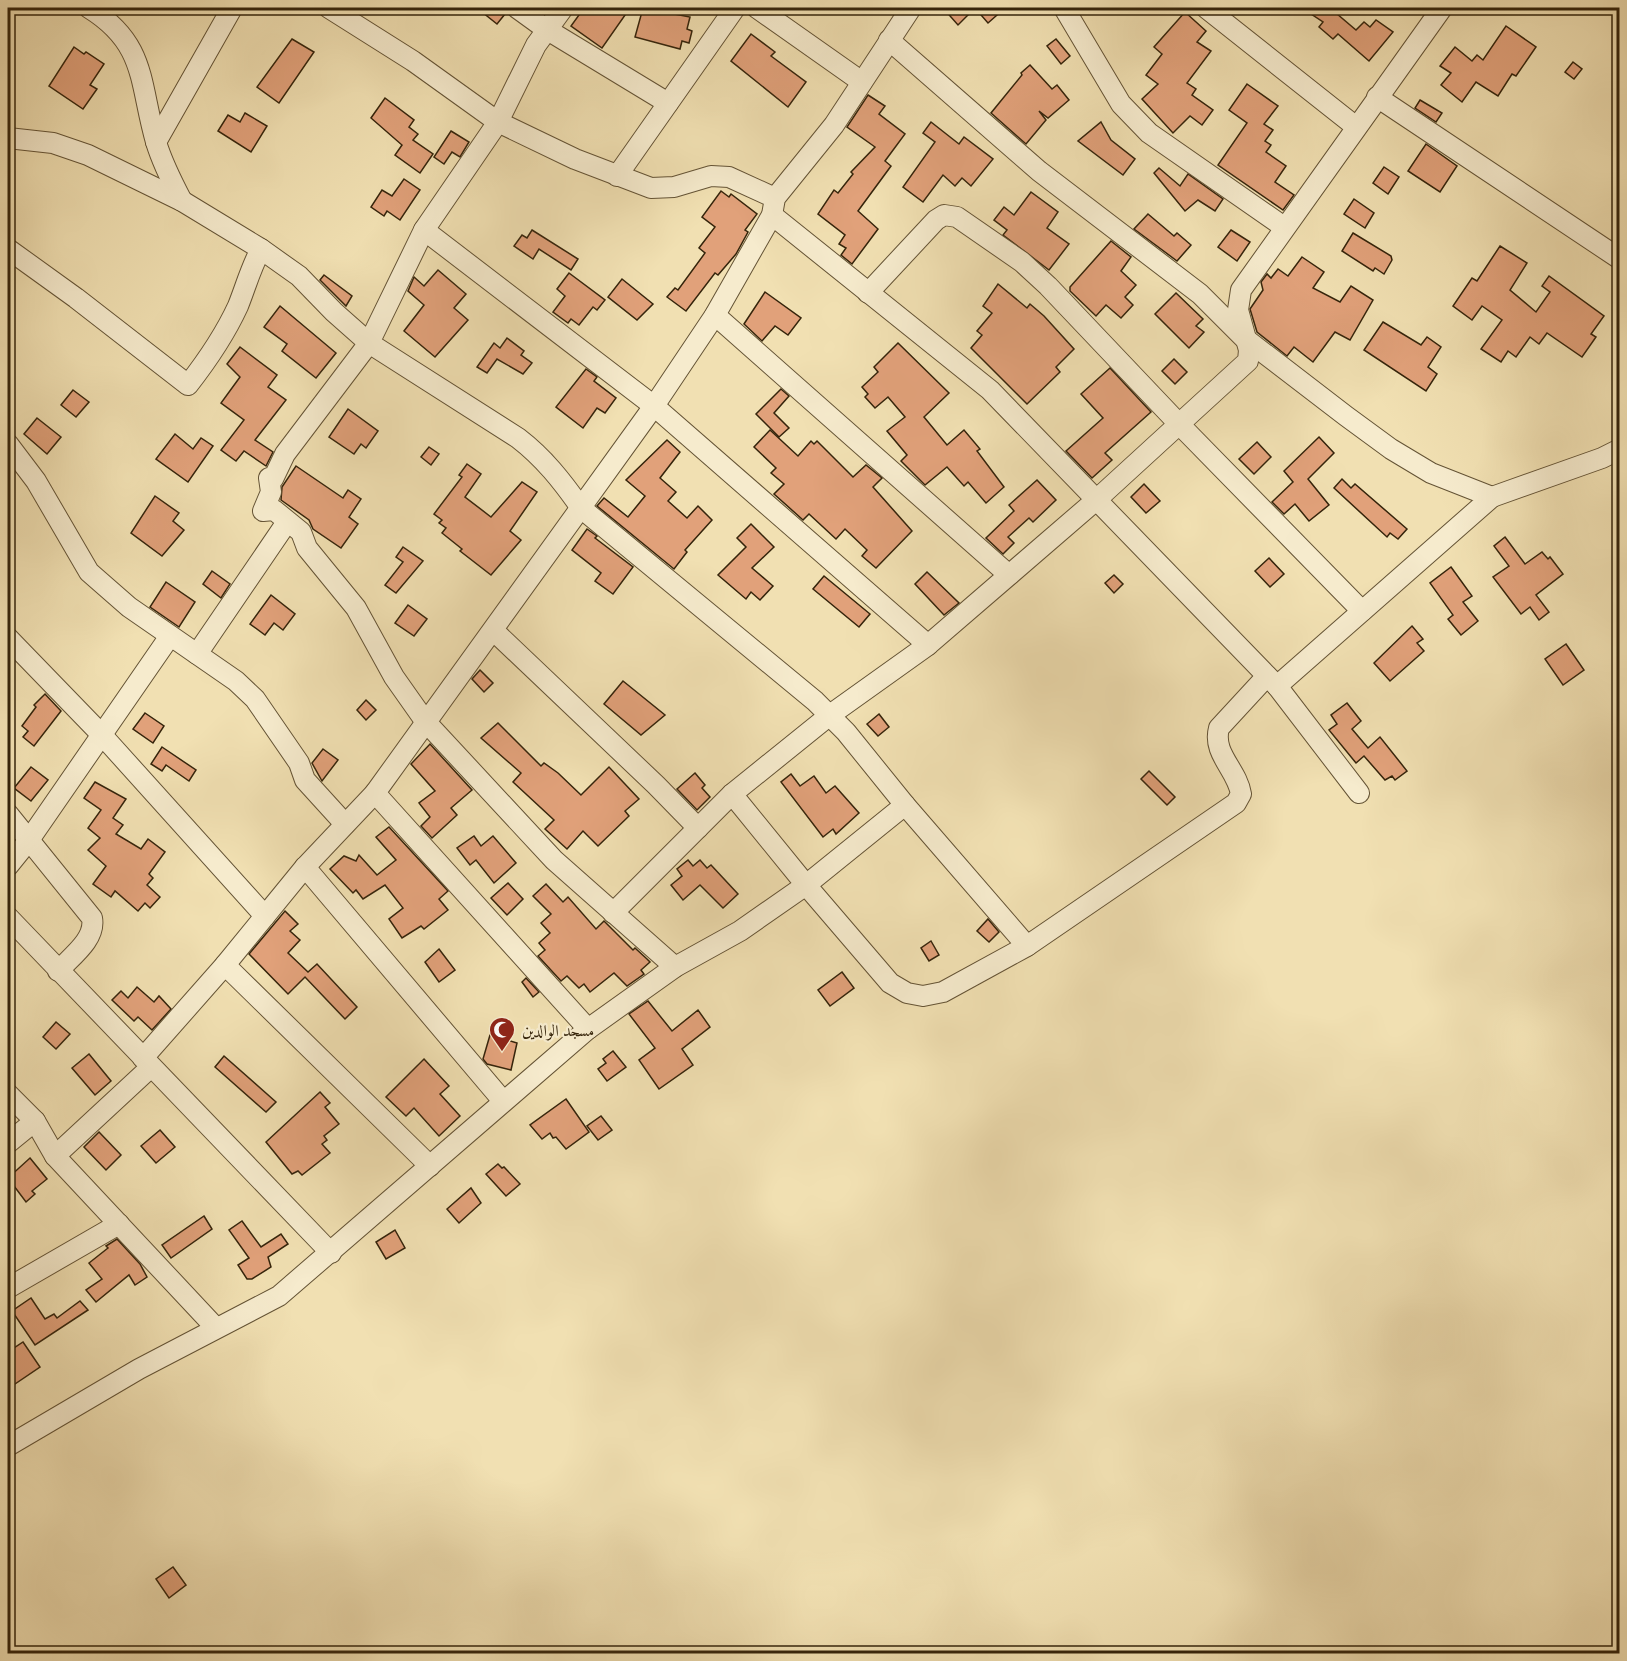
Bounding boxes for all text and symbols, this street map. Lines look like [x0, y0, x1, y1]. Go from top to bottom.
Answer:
mosque icon: مسجد الوالدين [487, 1015, 517, 1053]
place label: مسجد الوالدين [522, 1020, 594, 1041]

